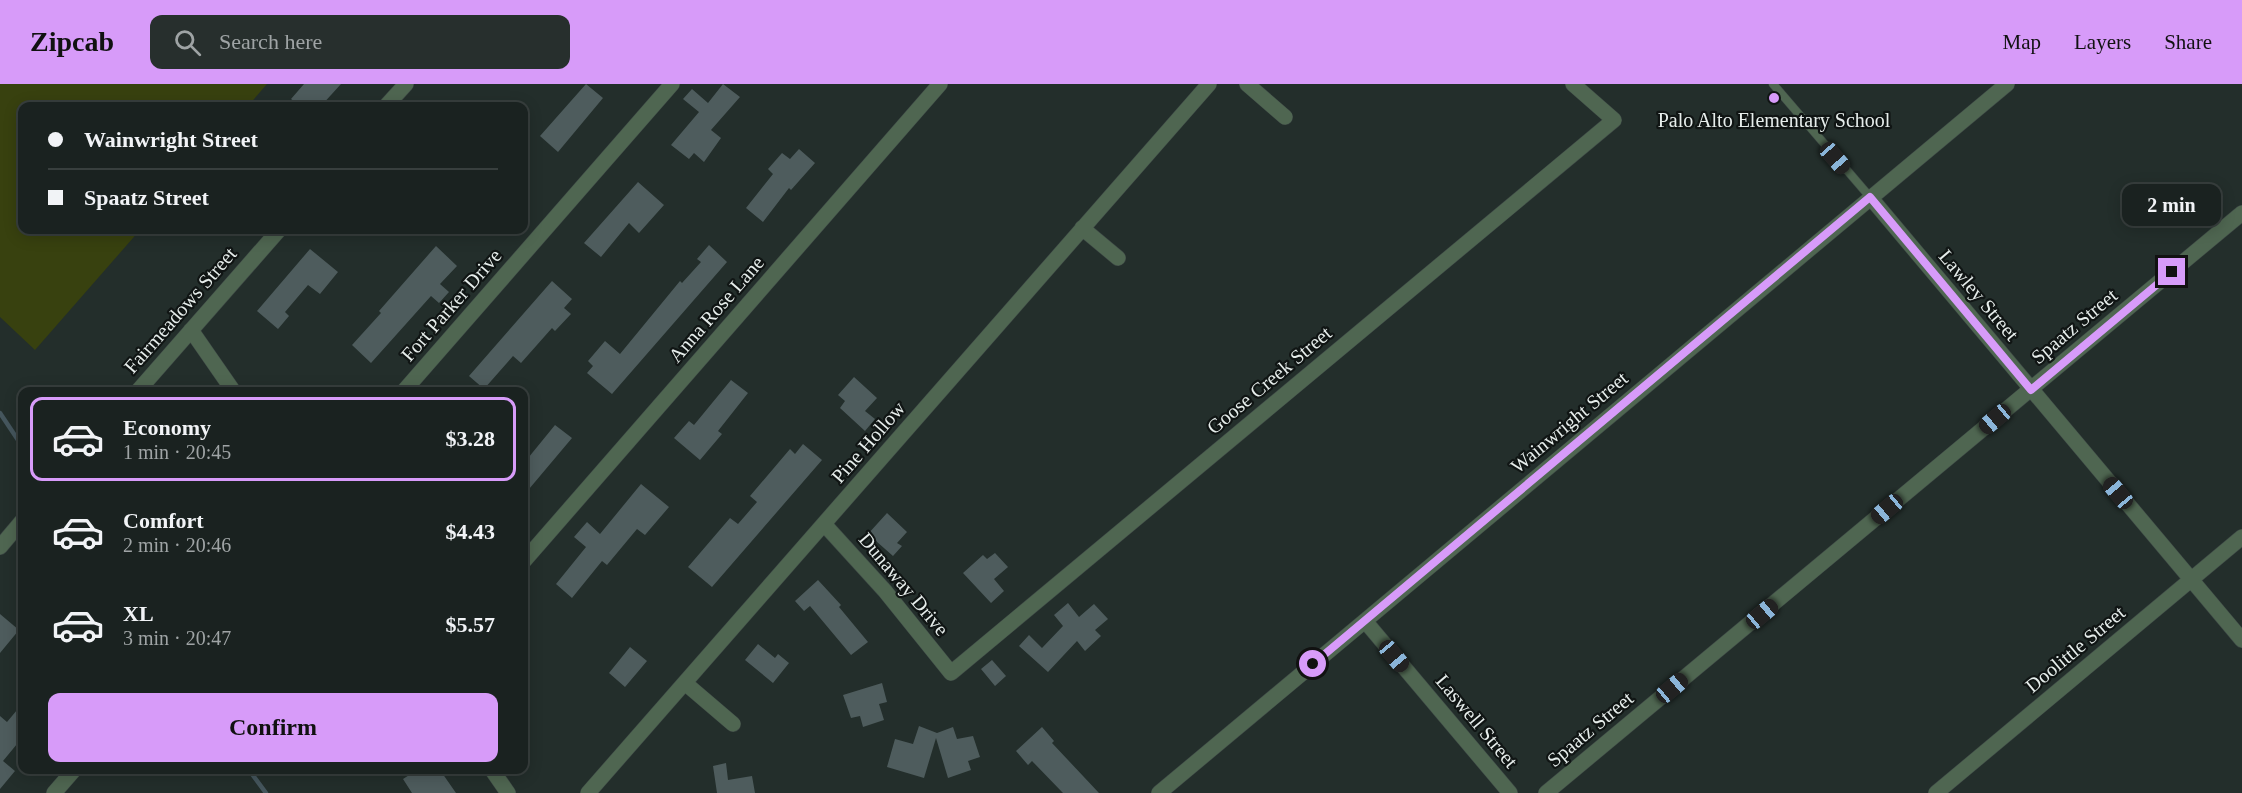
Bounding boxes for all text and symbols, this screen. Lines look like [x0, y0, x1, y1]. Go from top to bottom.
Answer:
search box [150, 15, 570, 69]
text: Zipcab [30, 26, 114, 57]
icon: search [171, 26, 204, 59]
text: Search here [219, 29, 322, 54]
text: Map [2003, 30, 2041, 54]
text: Layers [2074, 30, 2131, 54]
text: Share [2164, 30, 2212, 54]
marker: Palo Alto Elementary School [1767, 91, 1781, 105]
place label: Palo Alto Elementary School [1658, 109, 1891, 132]
text: Wainwright Street [84, 127, 258, 152]
car [1816, 139, 1854, 177]
text: Spaatz Street [84, 185, 209, 210]
callout: 2 min [2122, 185, 2222, 227]
text: 2 min [2147, 194, 2196, 216]
street label: Fairmeadows Street [119, 242, 241, 377]
street label: Fort Parker Drive [396, 244, 506, 365]
street label: Lawley Street [1934, 245, 2024, 346]
street label: Anna Rose Lane [664, 251, 768, 367]
route end [2158, 258, 2185, 285]
street label: Spaatz Street [2027, 284, 2122, 369]
street label: Goose Creek Street [1202, 321, 1336, 438]
street label: Wainwright Street [1506, 367, 1633, 478]
street label: Pine Hollow [827, 396, 910, 487]
car [1975, 401, 2015, 437]
icon: car [51, 412, 105, 466]
text: Economy [123, 415, 211, 440]
text: $3.28 [446, 426, 495, 451]
text: 1 min · 20:45 [123, 441, 231, 463]
car [2100, 473, 2136, 513]
car [1867, 491, 1907, 527]
icon: car [51, 505, 105, 559]
text: Comfort [123, 508, 204, 533]
text: $4.43 [446, 519, 495, 544]
street label: Dunaway Drive [854, 528, 953, 641]
text: 2 min · 20:46 [123, 534, 231, 556]
car [1742, 596, 1782, 632]
icon: car [51, 598, 105, 652]
text: XL [123, 601, 154, 626]
street label: Doolittle Street [2021, 601, 2129, 697]
text: $5.57 [446, 612, 495, 637]
text: 3 min · 20:47 [123, 627, 231, 649]
car [1376, 636, 1412, 676]
route start [1299, 650, 1326, 677]
street label: Laswell Street [1432, 670, 1523, 772]
car [1652, 670, 1692, 706]
street label: Spaatz Street [1543, 687, 1638, 772]
button: Confirm [48, 693, 498, 762]

